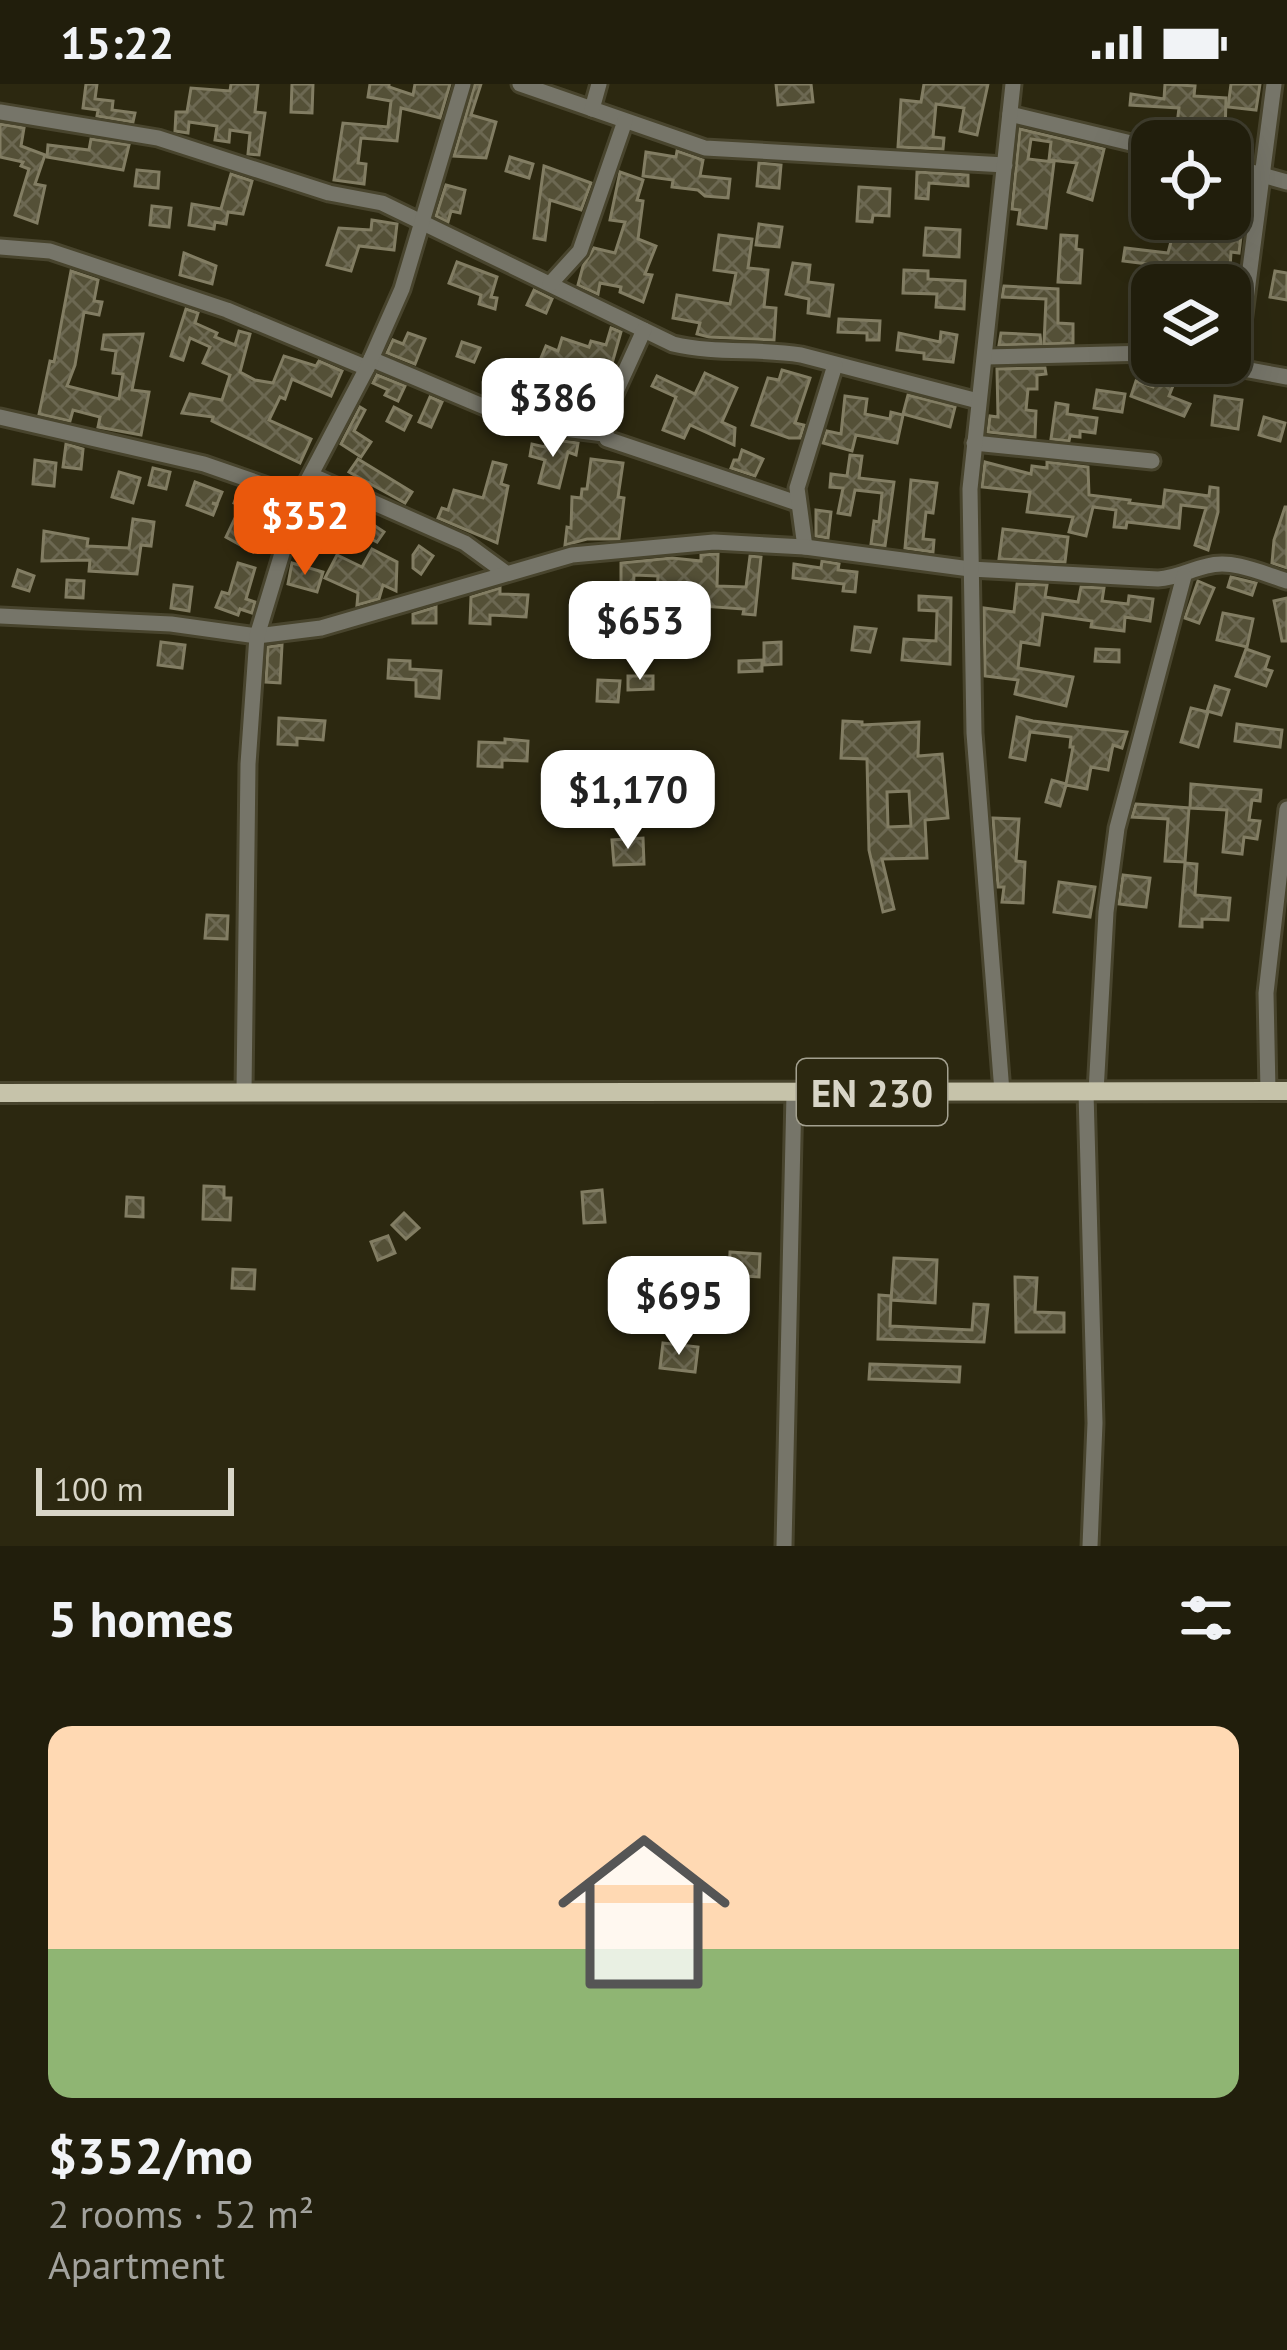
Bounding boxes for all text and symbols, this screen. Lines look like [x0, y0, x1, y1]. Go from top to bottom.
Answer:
text: 15:22 [60, 13, 174, 71]
map controls [1131, 120, 1251, 384]
button: locate [1131, 120, 1251, 240]
button: layers [1131, 264, 1251, 384]
pin: $386 [482, 358, 624, 460]
text: $386 [509, 371, 597, 422]
pin: $352 [234, 476, 376, 578]
text: $352 [261, 489, 349, 540]
pin: $653 [569, 581, 711, 683]
text: $653 [596, 594, 684, 645]
pin: $1,170 [530, 750, 726, 852]
text: $1,170 [568, 763, 688, 814]
road number: EN 230 [797, 1059, 947, 1125]
pin: $695 [608, 1256, 750, 1358]
text: $695 [635, 1269, 723, 1320]
scale bar [36, 1462, 234, 1515]
text: 100 m [54, 1467, 144, 1510]
text: 5 homes [48, 1585, 234, 1651]
icon: filters [1173, 1585, 1239, 1651]
icon: home [536, 1804, 752, 2020]
text: $352/mo [48, 2122, 253, 2188]
text: 2 rooms · 52 m² [48, 2188, 314, 2239]
text: Apartment [48, 2239, 225, 2290]

